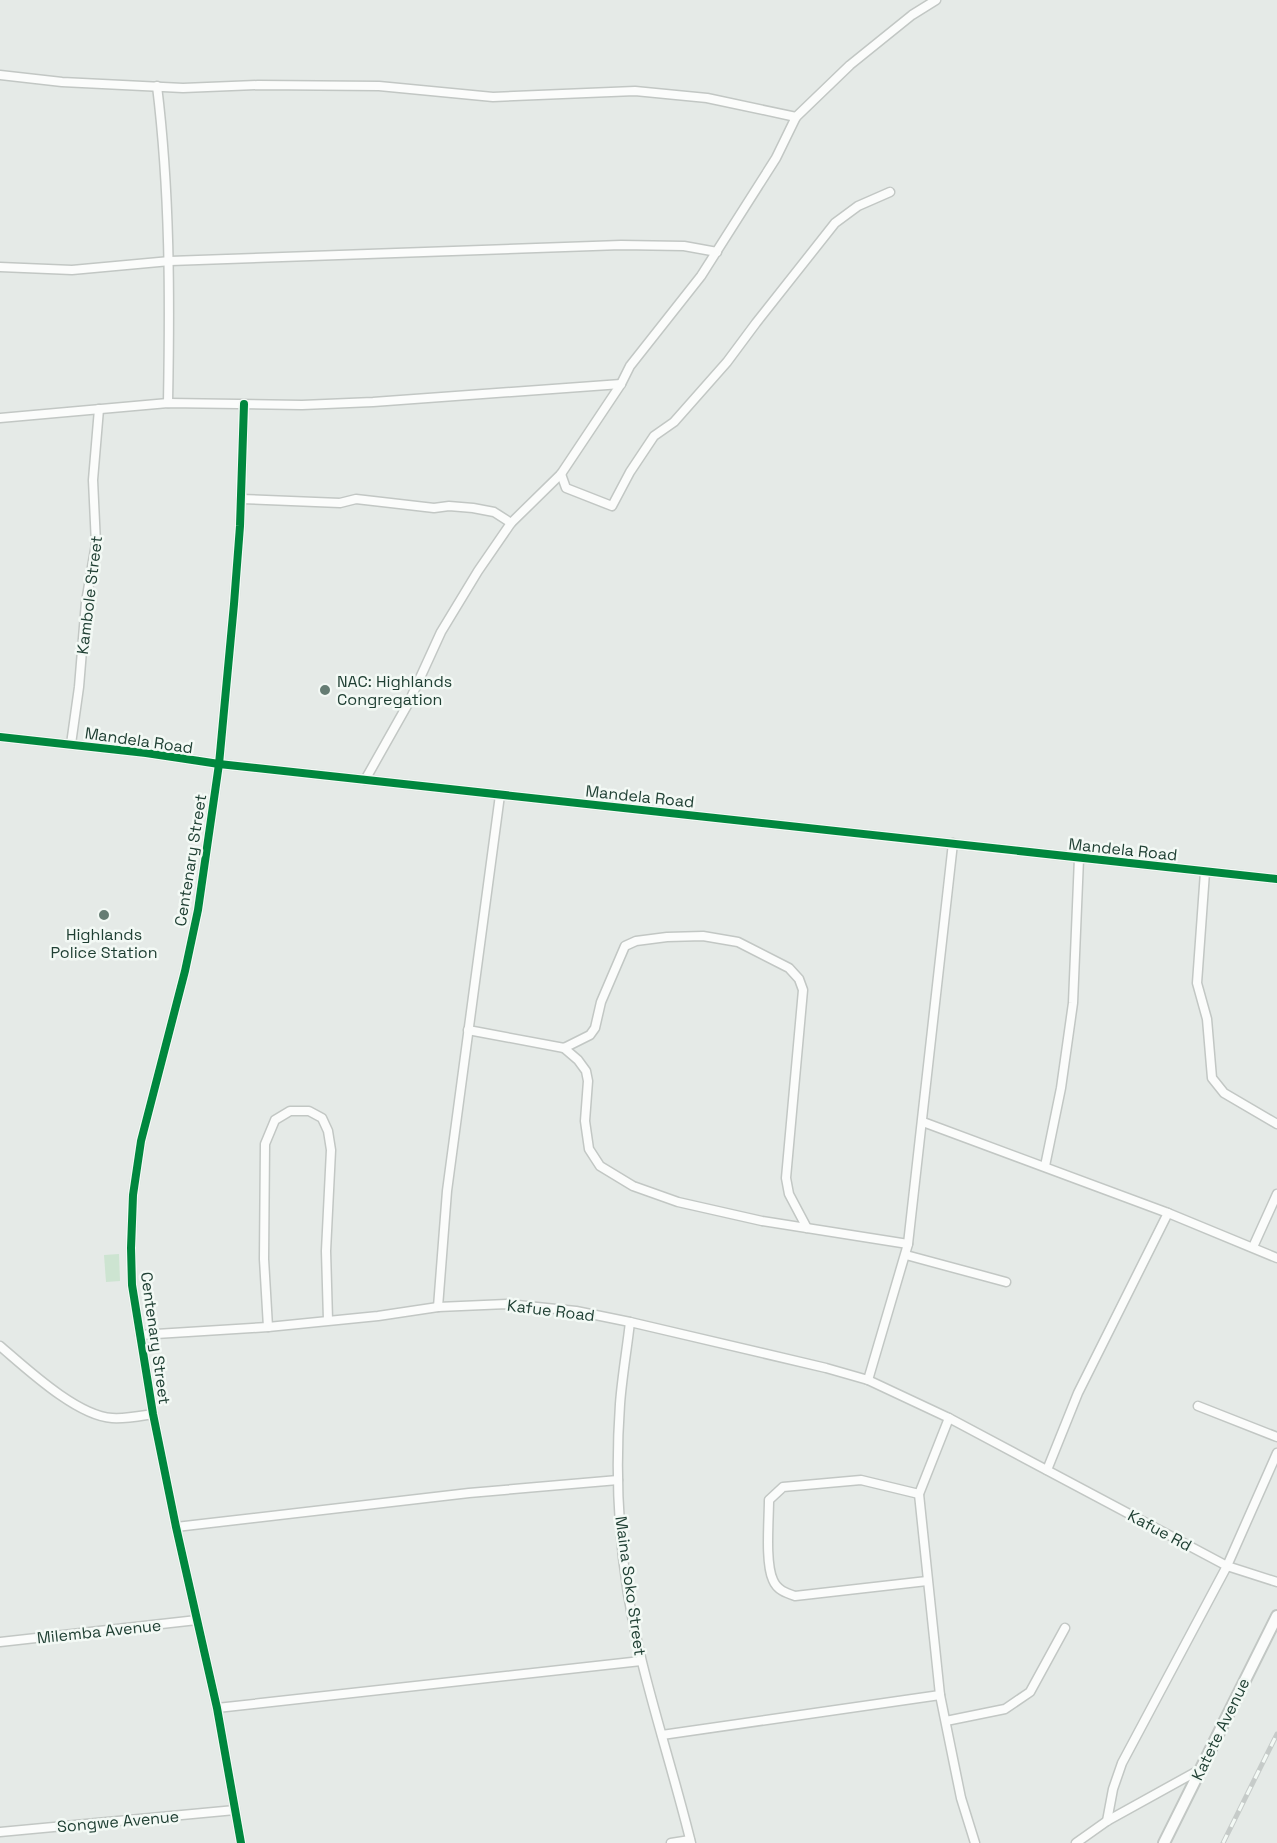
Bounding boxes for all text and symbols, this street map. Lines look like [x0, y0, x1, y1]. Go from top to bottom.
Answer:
street label: Kambole Street [72, 535, 107, 656]
place label: NAC: Highlands Congregation [337, 671, 452, 710]
marker: NAC: Highlands Congregation [318, 683, 332, 697]
street label: Mandela Road [83, 723, 194, 758]
street label: Mandela Road [585, 780, 695, 813]
street label: Centenary Street [170, 792, 211, 928]
street label: Mandela Road [1068, 833, 1178, 866]
marker: Highlands Police Station [97, 908, 111, 922]
place label: Highlands Police Station [50, 924, 158, 963]
street label: Centenary Street [136, 1270, 175, 1406]
street label: Kafue Road [506, 1295, 596, 1326]
street label: Kafue Rd [1124, 1505, 1195, 1556]
street label: Maina Soko Street [610, 1515, 651, 1657]
street label: Milemba Avenue [36, 1615, 162, 1648]
street label: Katete Avenue [1187, 1674, 1254, 1784]
street label: Songwe Avenue [56, 1806, 180, 1837]

